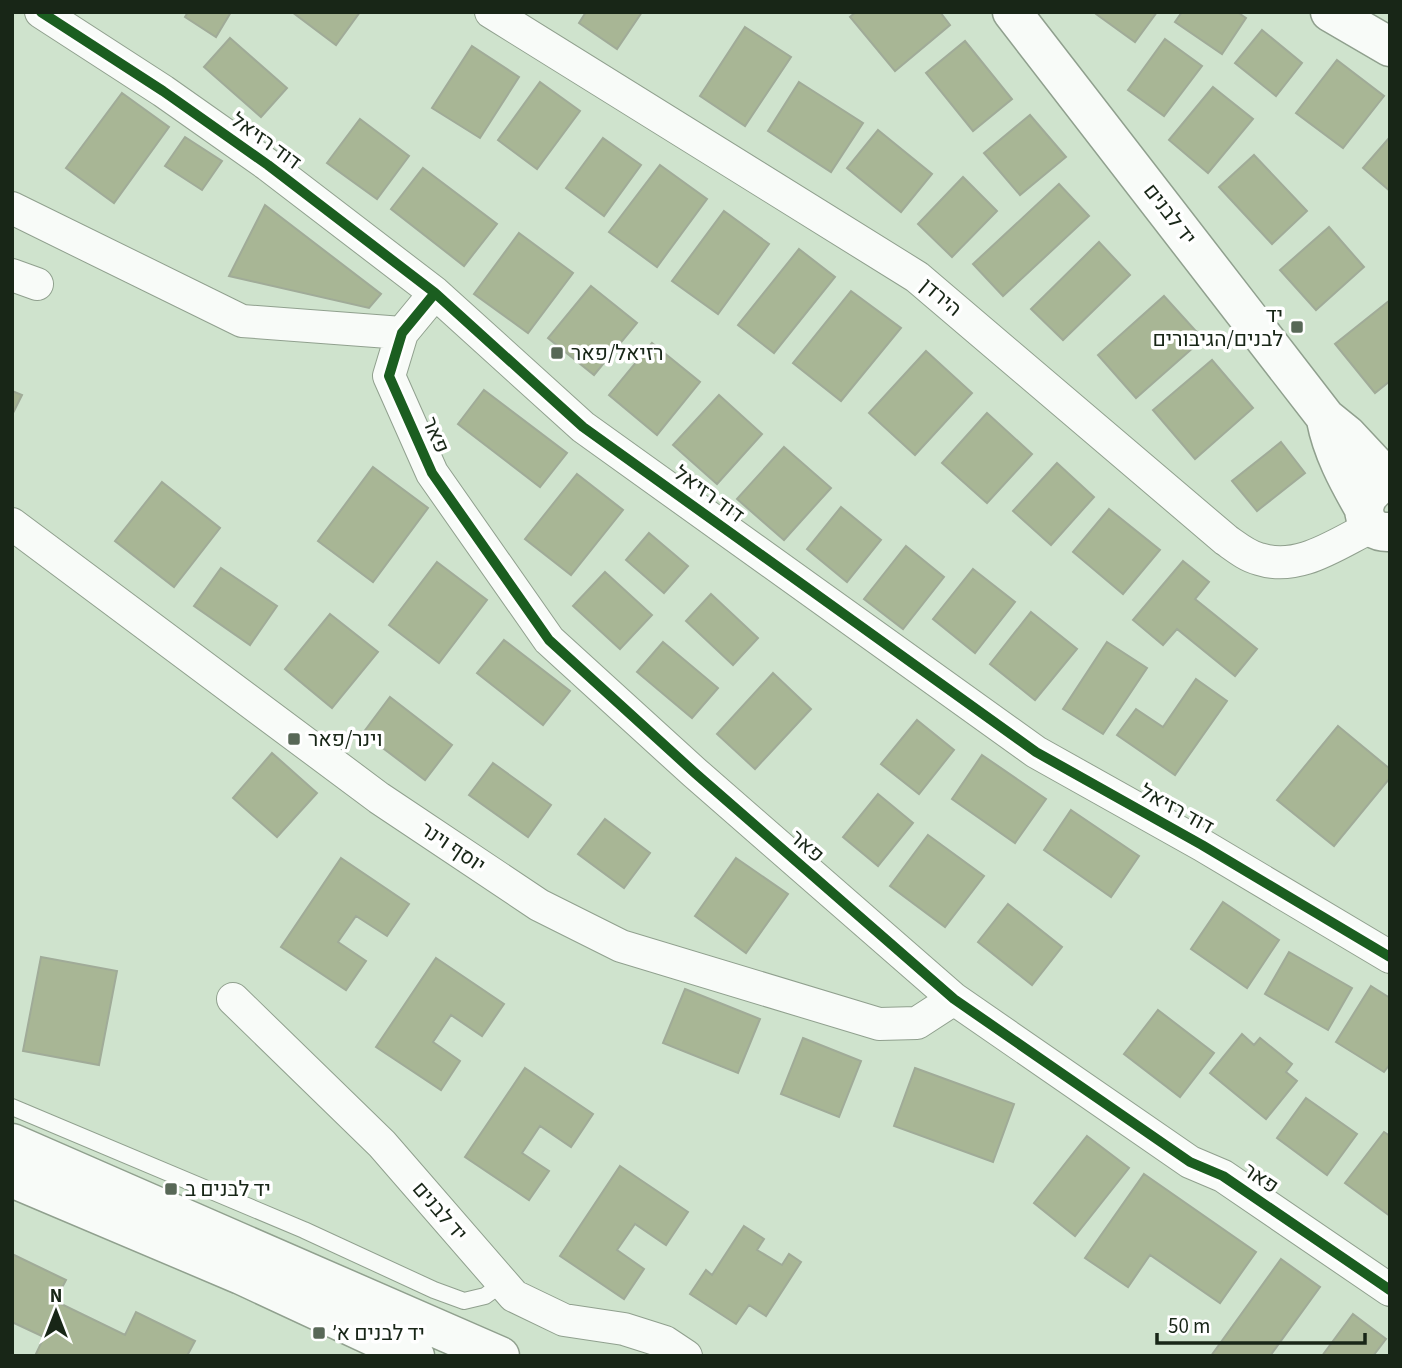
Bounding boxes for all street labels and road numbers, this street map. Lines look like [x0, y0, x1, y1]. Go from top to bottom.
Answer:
street label: דוד רזיאל [225, 105, 307, 177]
street label: יד לבנים [1136, 177, 1204, 251]
street label: הירדן [914, 271, 968, 323]
street label: פאר [415, 412, 457, 458]
street label: דוד רזיאל [668, 458, 750, 530]
street label: דוד רזיאל [1134, 776, 1220, 842]
street label: יוסף וינר [414, 814, 492, 880]
street label: פאר [783, 823, 831, 869]
street label: פאר [1237, 1155, 1285, 1201]
street label: יד לבנים [406, 1175, 474, 1247]

